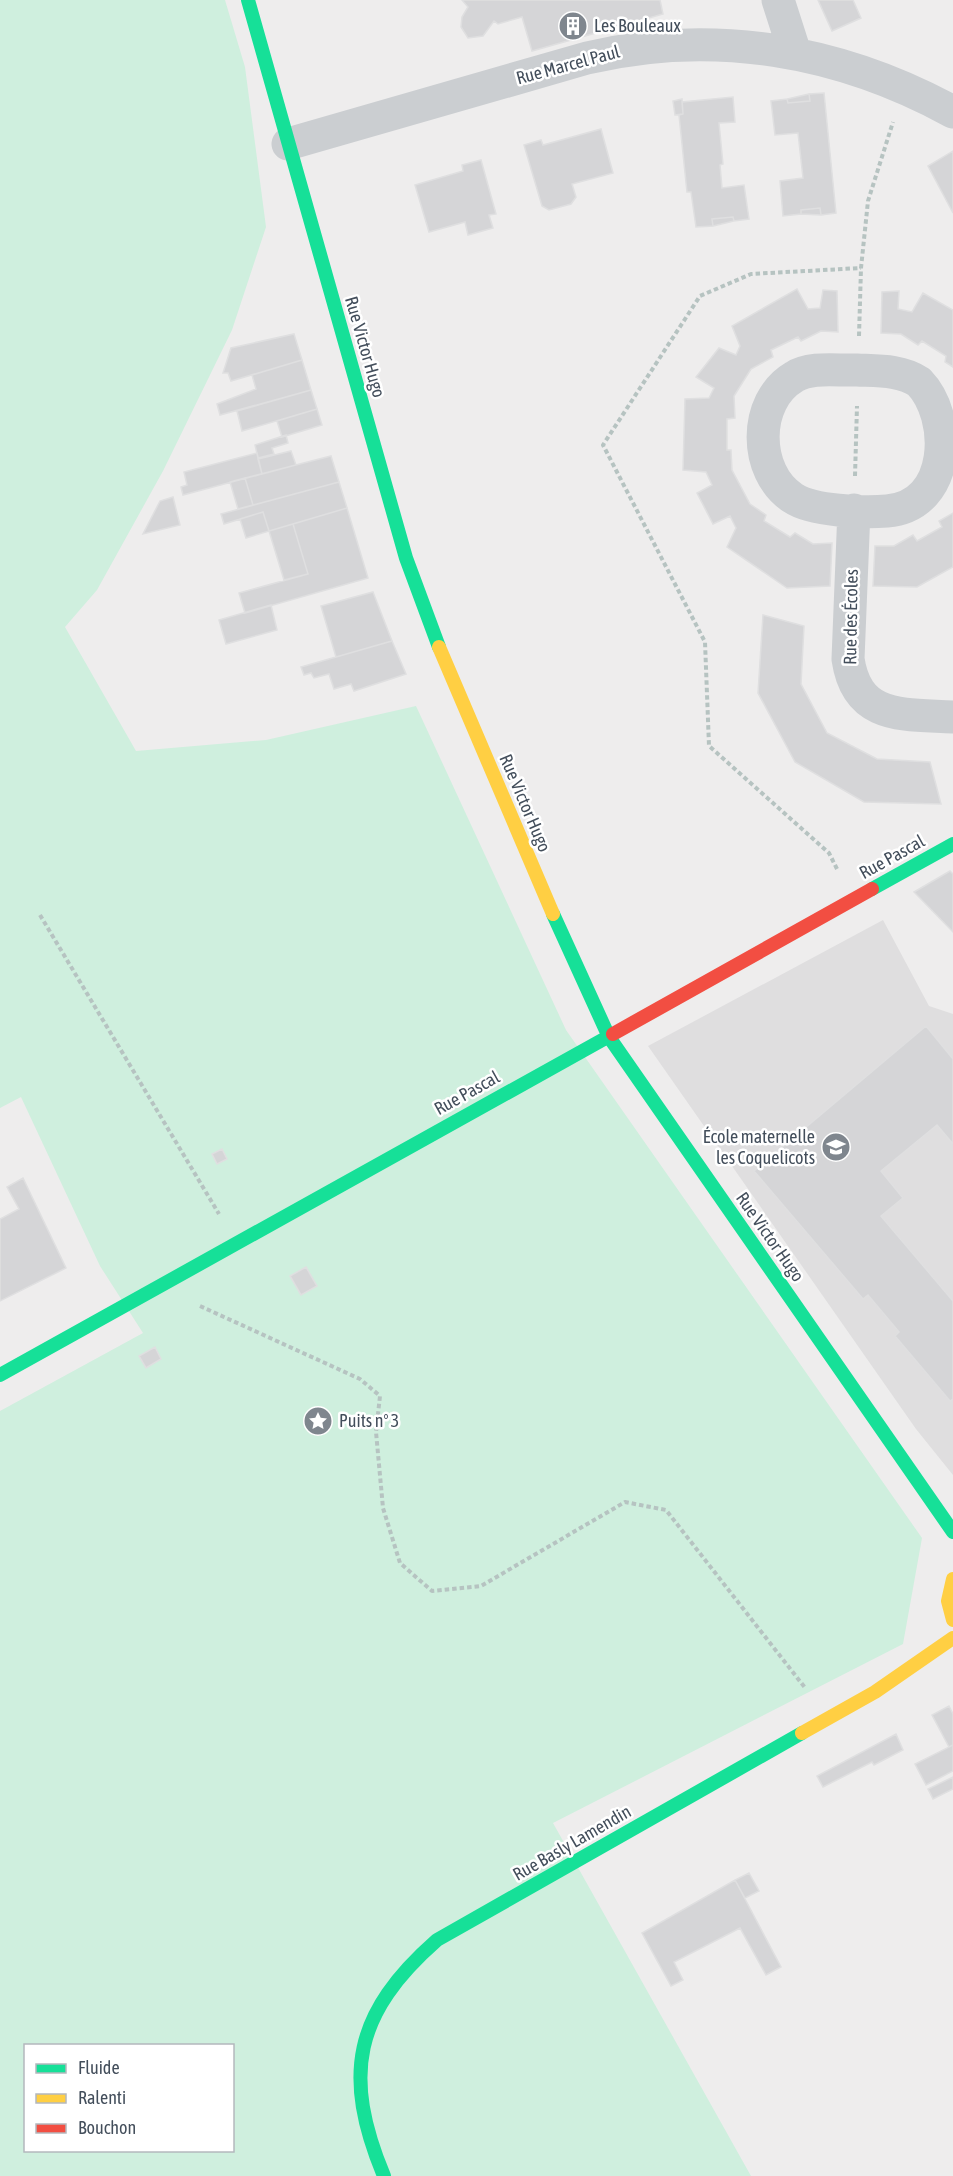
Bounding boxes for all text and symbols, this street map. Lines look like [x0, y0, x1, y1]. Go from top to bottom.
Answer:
building icon: Les Bouleaux [557, 10, 589, 42]
place label: Les Bouleaux [594, 15, 681, 36]
street label: Rue Marcel Paul [514, 41, 622, 88]
street label: Rue Victor Hugo [341, 294, 390, 400]
street label: Rue des Écoles [839, 569, 862, 665]
street label: Rue Victor Hugo [495, 751, 555, 855]
street label: Rue Pascal [855, 830, 928, 883]
street label: Rue Pascal [430, 1066, 503, 1119]
place label: École maternelle les Coquelicots [703, 1126, 815, 1168]
school or university icon: École maternelle les Coquelicots [820, 1131, 852, 1163]
street label: Rue Victor Hugo [732, 1188, 809, 1285]
place icon: Puits n° 3 [302, 1405, 334, 1437]
place label: Puits n° 3 [339, 1410, 399, 1431]
street label: Rue Basly Lamendin [509, 1800, 634, 1885]
legend [24, 2044, 234, 2152]
text: Fluide [78, 2057, 120, 2078]
text: Ralenti [78, 2087, 126, 2108]
text: Bouchon [78, 2117, 136, 2138]

